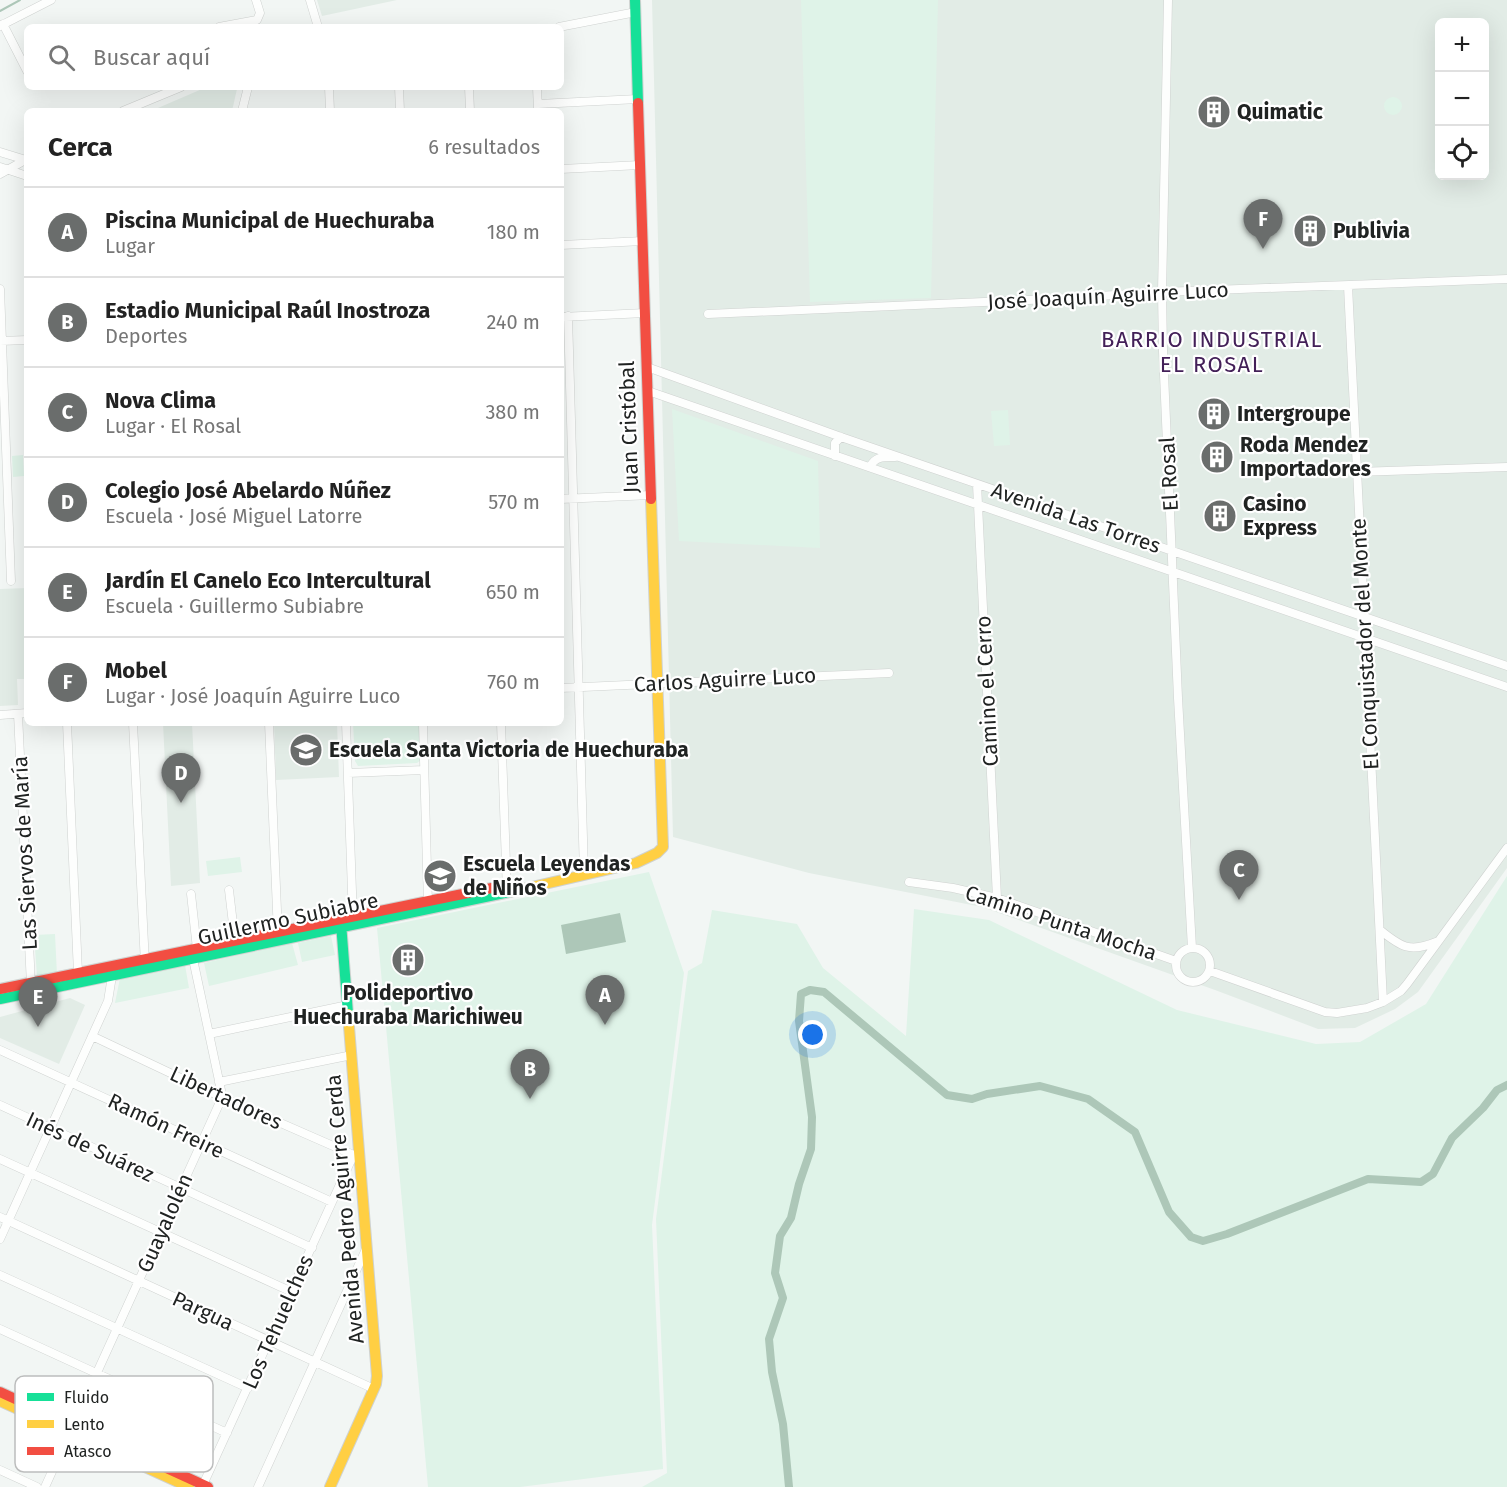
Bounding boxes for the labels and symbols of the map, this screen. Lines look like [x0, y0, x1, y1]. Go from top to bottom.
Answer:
building icon: Quimatic [1196, 94, 1232, 130]
place label: Quimatic [1237, 99, 1323, 125]
pin: F [1244, 200, 1282, 249]
building icon: Publivia [1292, 213, 1328, 249]
place label: Publivia [1333, 218, 1410, 244]
street label: José Joaquín Aguirre Luco [987, 277, 1229, 315]
district label: BARRIO INDUSTRIAL EL ROSAL [1101, 326, 1323, 378]
street label: Juan Cristóbal [614, 360, 644, 494]
building icon: Intergroupe [1196, 396, 1232, 432]
place label: Intergroupe [1237, 401, 1351, 427]
place label: Roda Mendez Importadores [1240, 432, 1371, 482]
street label: El Rosal [1154, 436, 1184, 512]
building icon: Roda Mendez Importadores [1199, 439, 1235, 475]
street label: Avenida Las Torres [988, 477, 1164, 559]
place label: Casino Express [1243, 491, 1317, 541]
building icon: Casino Express [1202, 498, 1238, 534]
street label: El Conquistador del Monte [1345, 518, 1385, 770]
street label: Camino el Cerro [970, 615, 1004, 767]
street label: Carlos Aguirre Luco [633, 662, 817, 698]
school or university icon: Escuela Santa Victoria de Huechuraba [288, 732, 324, 768]
place label: Escuela Santa Victoria de Huechuraba [329, 737, 689, 763]
pin: D [162, 754, 201, 803]
street label: Las Siervos de María [7, 755, 43, 951]
pin: C [1220, 850, 1258, 900]
place label: Escuela Leyendas de Niños [463, 851, 630, 901]
school or university icon: Escuela Leyendas de Niños [422, 858, 458, 894]
street label: Camino Punta Mocha [962, 880, 1160, 966]
street label: Guillermo Subiabre [195, 887, 381, 951]
building icon: Polideportivo Huechuraba Marichiweu [390, 942, 426, 978]
pin: A [586, 976, 624, 1025]
pin: E [18, 978, 57, 1027]
place label: Polideportivo Huechuraba Marichiweu [293, 980, 523, 1030]
your location [798, 1020, 827, 1049]
pin: B [510, 1050, 550, 1099]
street label: Libertadores [166, 1061, 286, 1135]
street label: Avenida Pedro Aguirre Cerda [320, 1073, 370, 1345]
street label: Ramón Freire [104, 1088, 228, 1164]
street label: Inés de Suárez [22, 1106, 158, 1188]
street label: Guayalolén [132, 1169, 198, 1277]
street label: Los Tehuelches [237, 1251, 319, 1393]
street label: Pargua [168, 1286, 238, 1336]
legend [15, 1376, 213, 1472]
text: Fluido [64, 1388, 109, 1407]
text: Lento [64, 1415, 105, 1434]
text: Atasco [64, 1442, 112, 1461]

